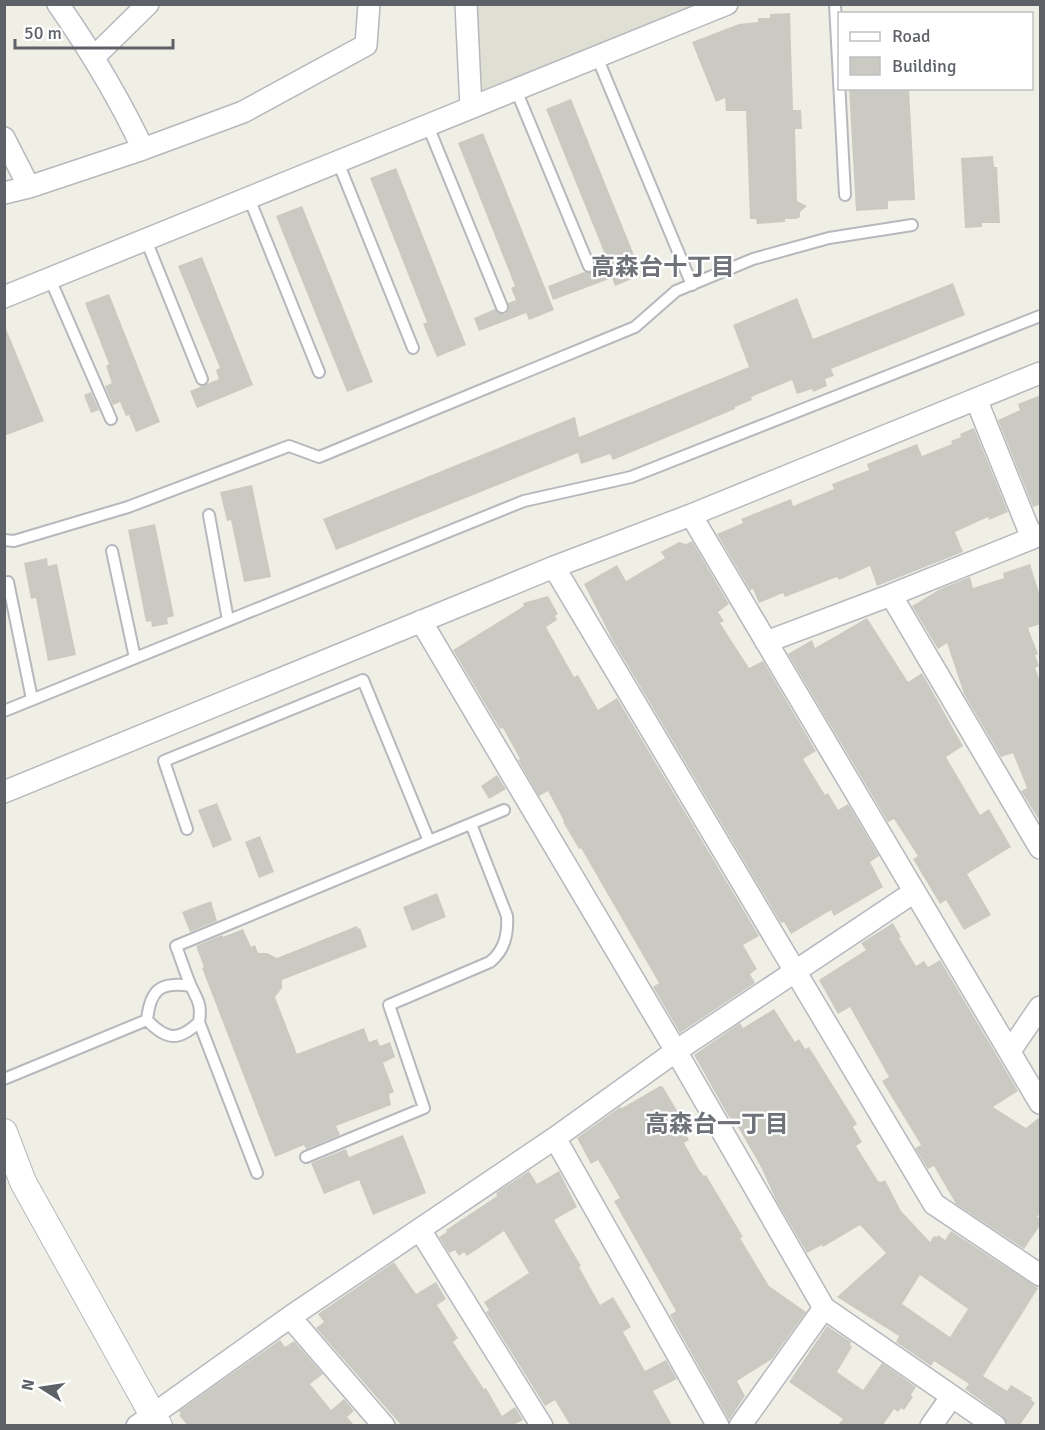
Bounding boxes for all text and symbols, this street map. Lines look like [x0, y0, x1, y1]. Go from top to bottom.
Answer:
scale bar [15, 12, 172, 50]
legend [838, 12, 1033, 90]
text: 50 m [24, 22, 62, 44]
text: Road [892, 25, 931, 47]
text: Building [892, 55, 956, 77]
district label: 高森台十丁目 [591, 252, 735, 282]
district label: 高森台一丁目 [645, 1109, 789, 1139]
north arrow [12, 1358, 72, 1418]
text: N [17, 1378, 39, 1393]

